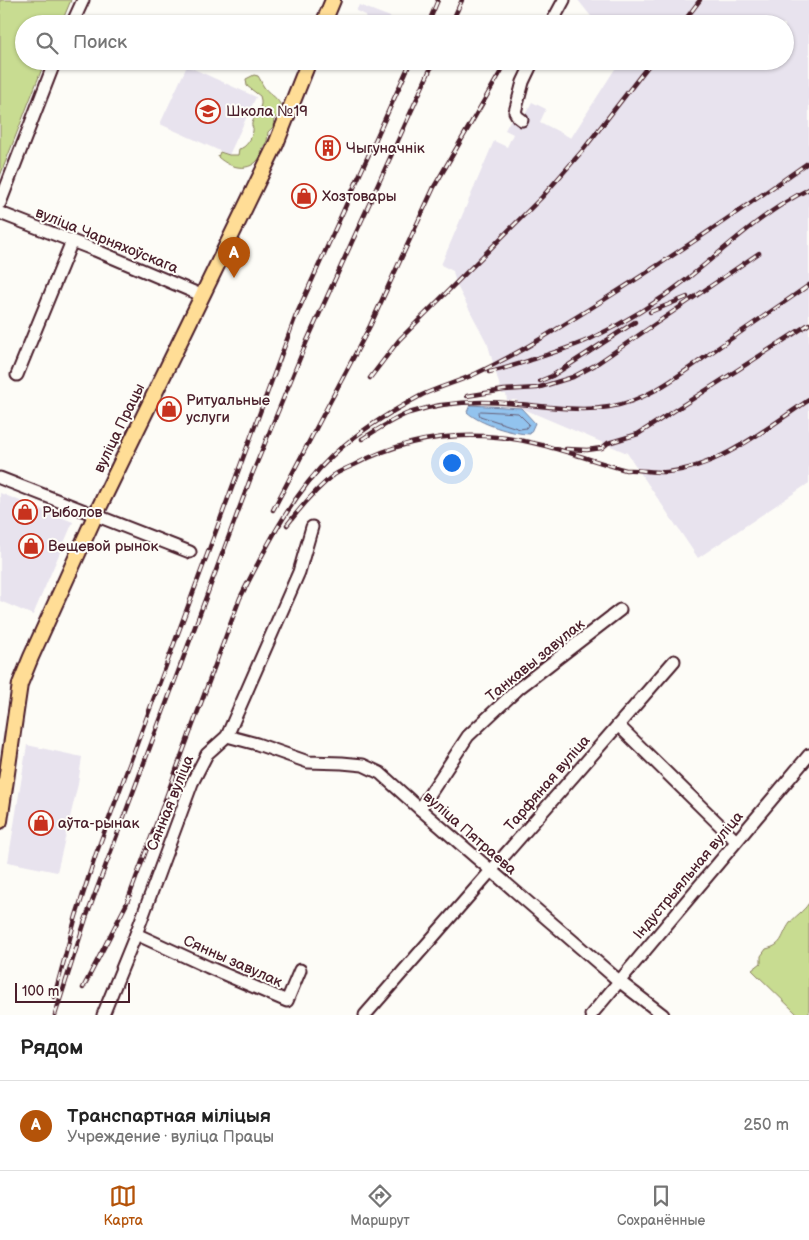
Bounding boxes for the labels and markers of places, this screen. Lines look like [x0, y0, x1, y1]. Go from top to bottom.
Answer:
school or university icon: Школа №19 [195, 98, 221, 124]
place label: Школа №19 [226, 102, 308, 121]
building icon: Чыгуначнік [315, 135, 341, 161]
place label: Чыгуначнік [346, 139, 425, 158]
shop icon: Хозтовары [291, 183, 317, 209]
place label: Хозтовары [322, 187, 396, 206]
pin: A [218, 237, 250, 278]
place label: Ритуальные услуги [186, 391, 270, 427]
shop icon: Ритуальные услуги [156, 396, 182, 422]
shop icon: Рыболов [12, 499, 38, 525]
place label: Рыболов [42, 503, 103, 522]
shop icon: Вещевой рынок [18, 533, 44, 559]
place label: Вещевой рынок [48, 537, 158, 556]
shop icon: аўта-рынак [28, 810, 54, 836]
place label: аўта-рынак [58, 814, 139, 833]

